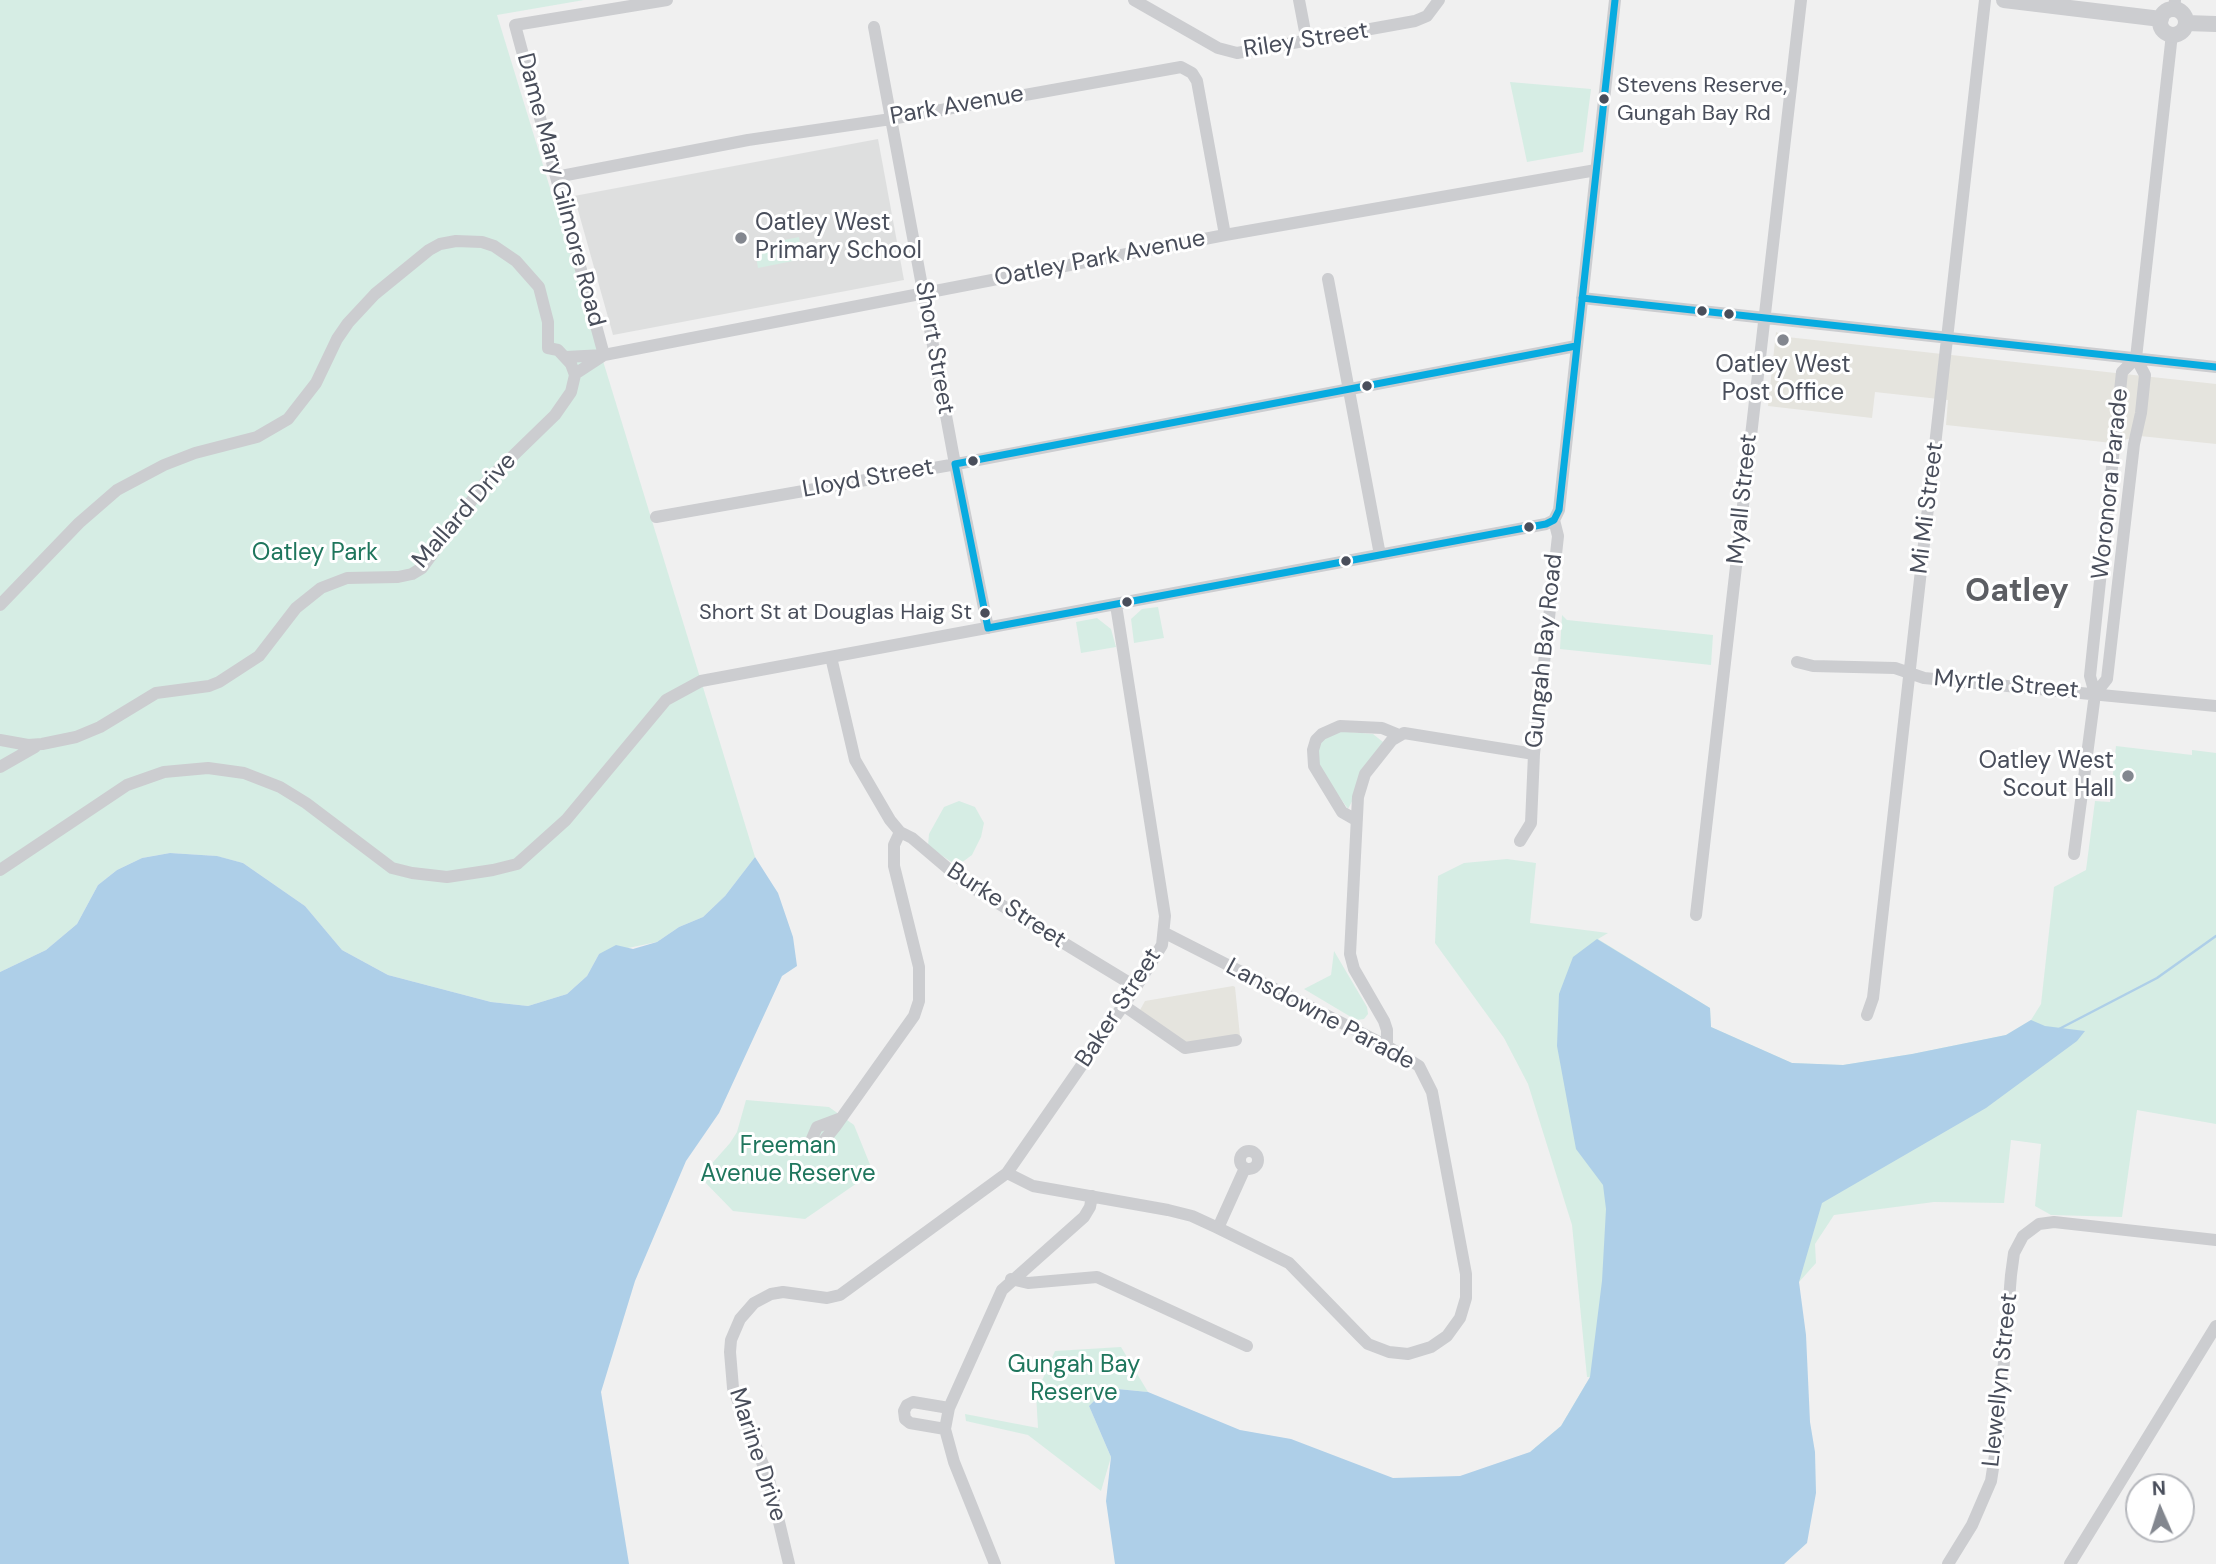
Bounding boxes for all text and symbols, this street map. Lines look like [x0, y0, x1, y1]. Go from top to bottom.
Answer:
street label: Riley Street [1241, 17, 1371, 65]
street label: Dame Mary Gilmore Road [510, 50, 610, 330]
place label: Stevens Reserve, Gungah Bay Rd [1617, 73, 1787, 124]
street label: Park Avenue [888, 80, 1026, 132]
marker: Stevens Reserve, Gungah Bay Rd [1597, 92, 1611, 106]
place label: Oatley West Primary School [755, 210, 922, 266]
street label: Oatley Park Avenue [992, 224, 1208, 294]
marker: Oatley West Primary School [733, 230, 749, 246]
street label: Short Street [908, 279, 960, 417]
unlabelled marker [1695, 304, 1709, 318]
unlabelled marker [1722, 307, 1736, 321]
marker: Oatley West Post Office [1775, 332, 1791, 348]
place label: Oatley West Post Office [1715, 352, 1851, 408]
unlabelled marker [1360, 379, 1374, 393]
street label: Woronora Parade [2087, 387, 2135, 581]
street label: Myall Street [1722, 432, 1764, 566]
street label: Mi Mi Street [1906, 440, 1950, 576]
street label: Mallard Drive [407, 447, 523, 575]
street label: Lloyd Street [800, 453, 936, 505]
unlabelled marker [966, 454, 980, 468]
unlabelled marker [1522, 520, 1536, 534]
park label: Oatley Park [252, 540, 378, 568]
street label: Gungah Bay Road [1520, 552, 1570, 750]
unlabelled marker [1339, 554, 1353, 568]
district label: Oatley [1965, 574, 2069, 612]
unlabelled marker [1120, 595, 1134, 609]
place label: Short St at Douglas Haig St [699, 600, 972, 626]
marker: Short St at Douglas Haig St [978, 606, 992, 620]
street label: Myrtle Street [1932, 664, 2080, 706]
place label: Oatley West Scout Hall [1978, 748, 2114, 804]
marker: Oatley West Scout Hall [2120, 768, 2136, 784]
street label: Burke Street [941, 857, 1071, 955]
street label: Baker Street [1070, 943, 1168, 1073]
street label: Lansdowne Parade [1221, 953, 1419, 1077]
park label: Freeman Avenue Reserve [700, 1133, 876, 1189]
street label: Llewellyn Street [1978, 1292, 2024, 1468]
park label: Gungah Bay Reserve [1008, 1352, 1140, 1408]
street label: Marine Drive [722, 1385, 792, 1525]
north arrow [2125, 1473, 2195, 1543]
text: N [2151, 1476, 2167, 1501]

